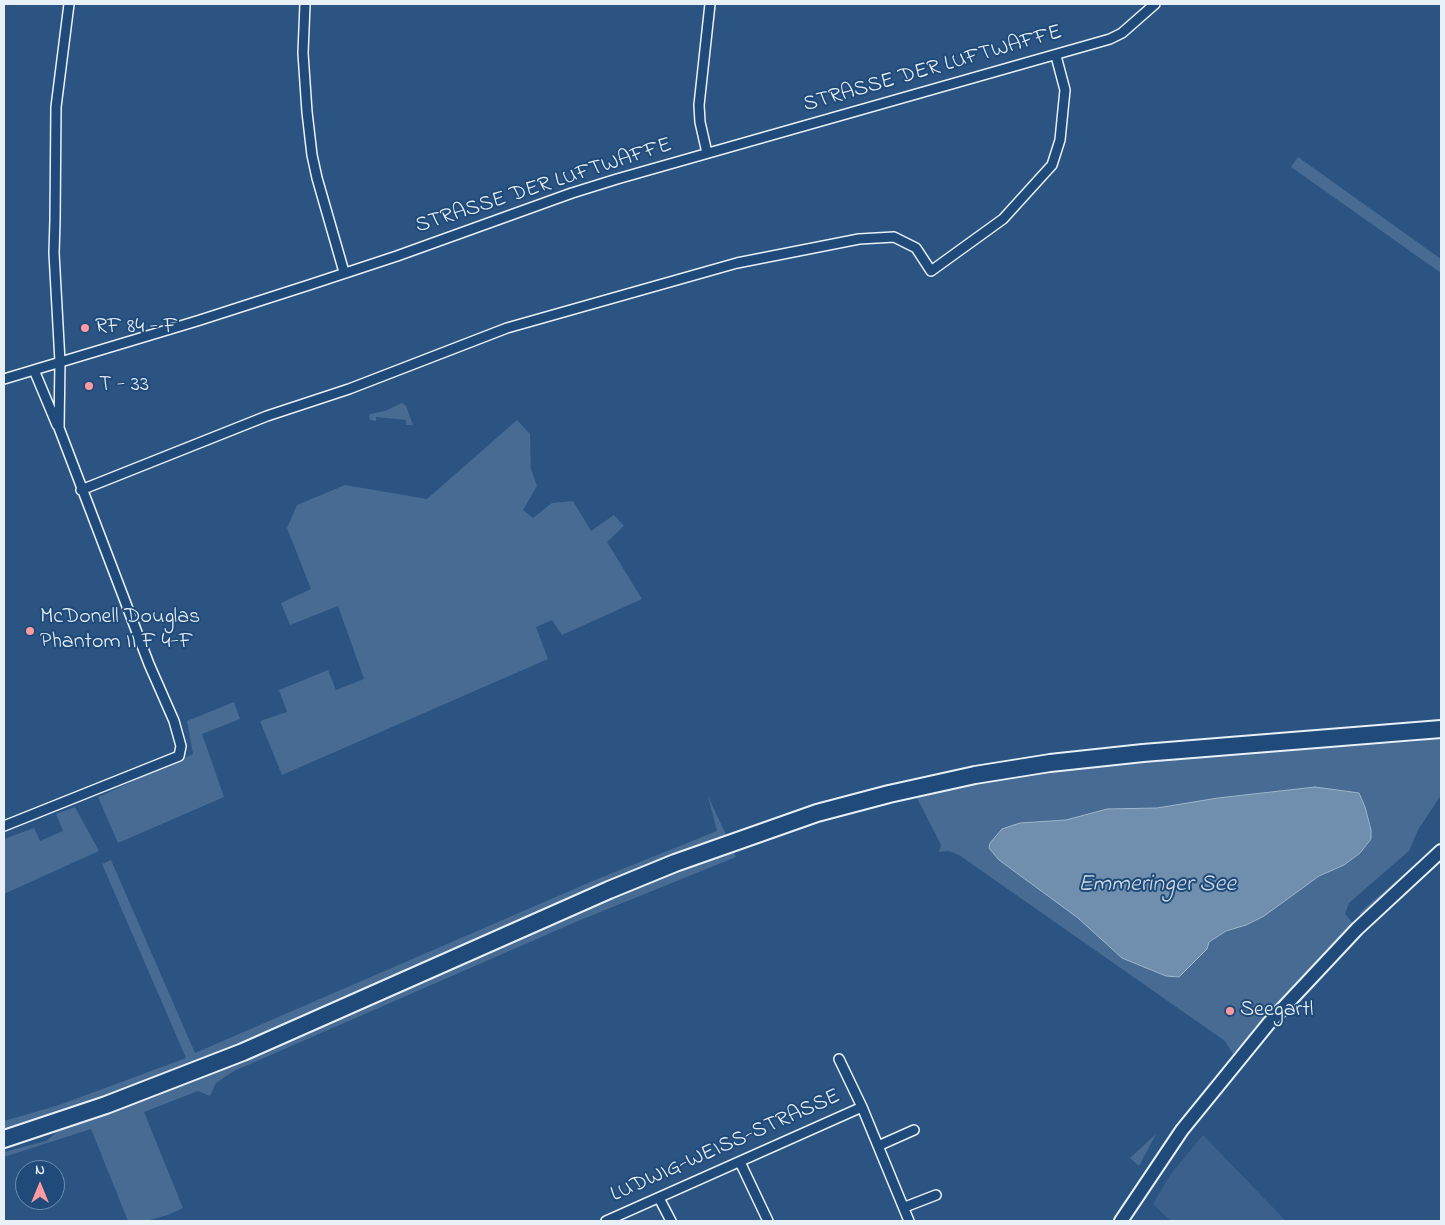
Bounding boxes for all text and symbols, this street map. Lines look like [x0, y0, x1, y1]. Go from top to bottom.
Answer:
street label: STRASSE DER LUFTWAFFE [801, 20, 1065, 120]
street label: STRASSE DER LUFTWAFFE [412, 133, 676, 241]
place label: RF 84 - F [95, 315, 178, 341]
marker: RF 84 - F [79, 322, 91, 334]
place label: T - 33 [99, 373, 149, 399]
marker: T - 33 [83, 380, 95, 392]
place label: McDonell Douglas Phantom II F 4-F [40, 605, 200, 656]
marker: McDonell Douglas Phantom II F 4-F [24, 625, 36, 637]
water label: Emmeringer See [1078, 872, 1236, 900]
place label: Seegartl [1240, 998, 1314, 1024]
marker: Seegartl [1224, 1005, 1236, 1017]
street label: LUDWIG-WEISS-STRASSE [607, 1084, 845, 1210]
north arrow [15, 1160, 65, 1210]
text: N [35, 1160, 45, 1181]

